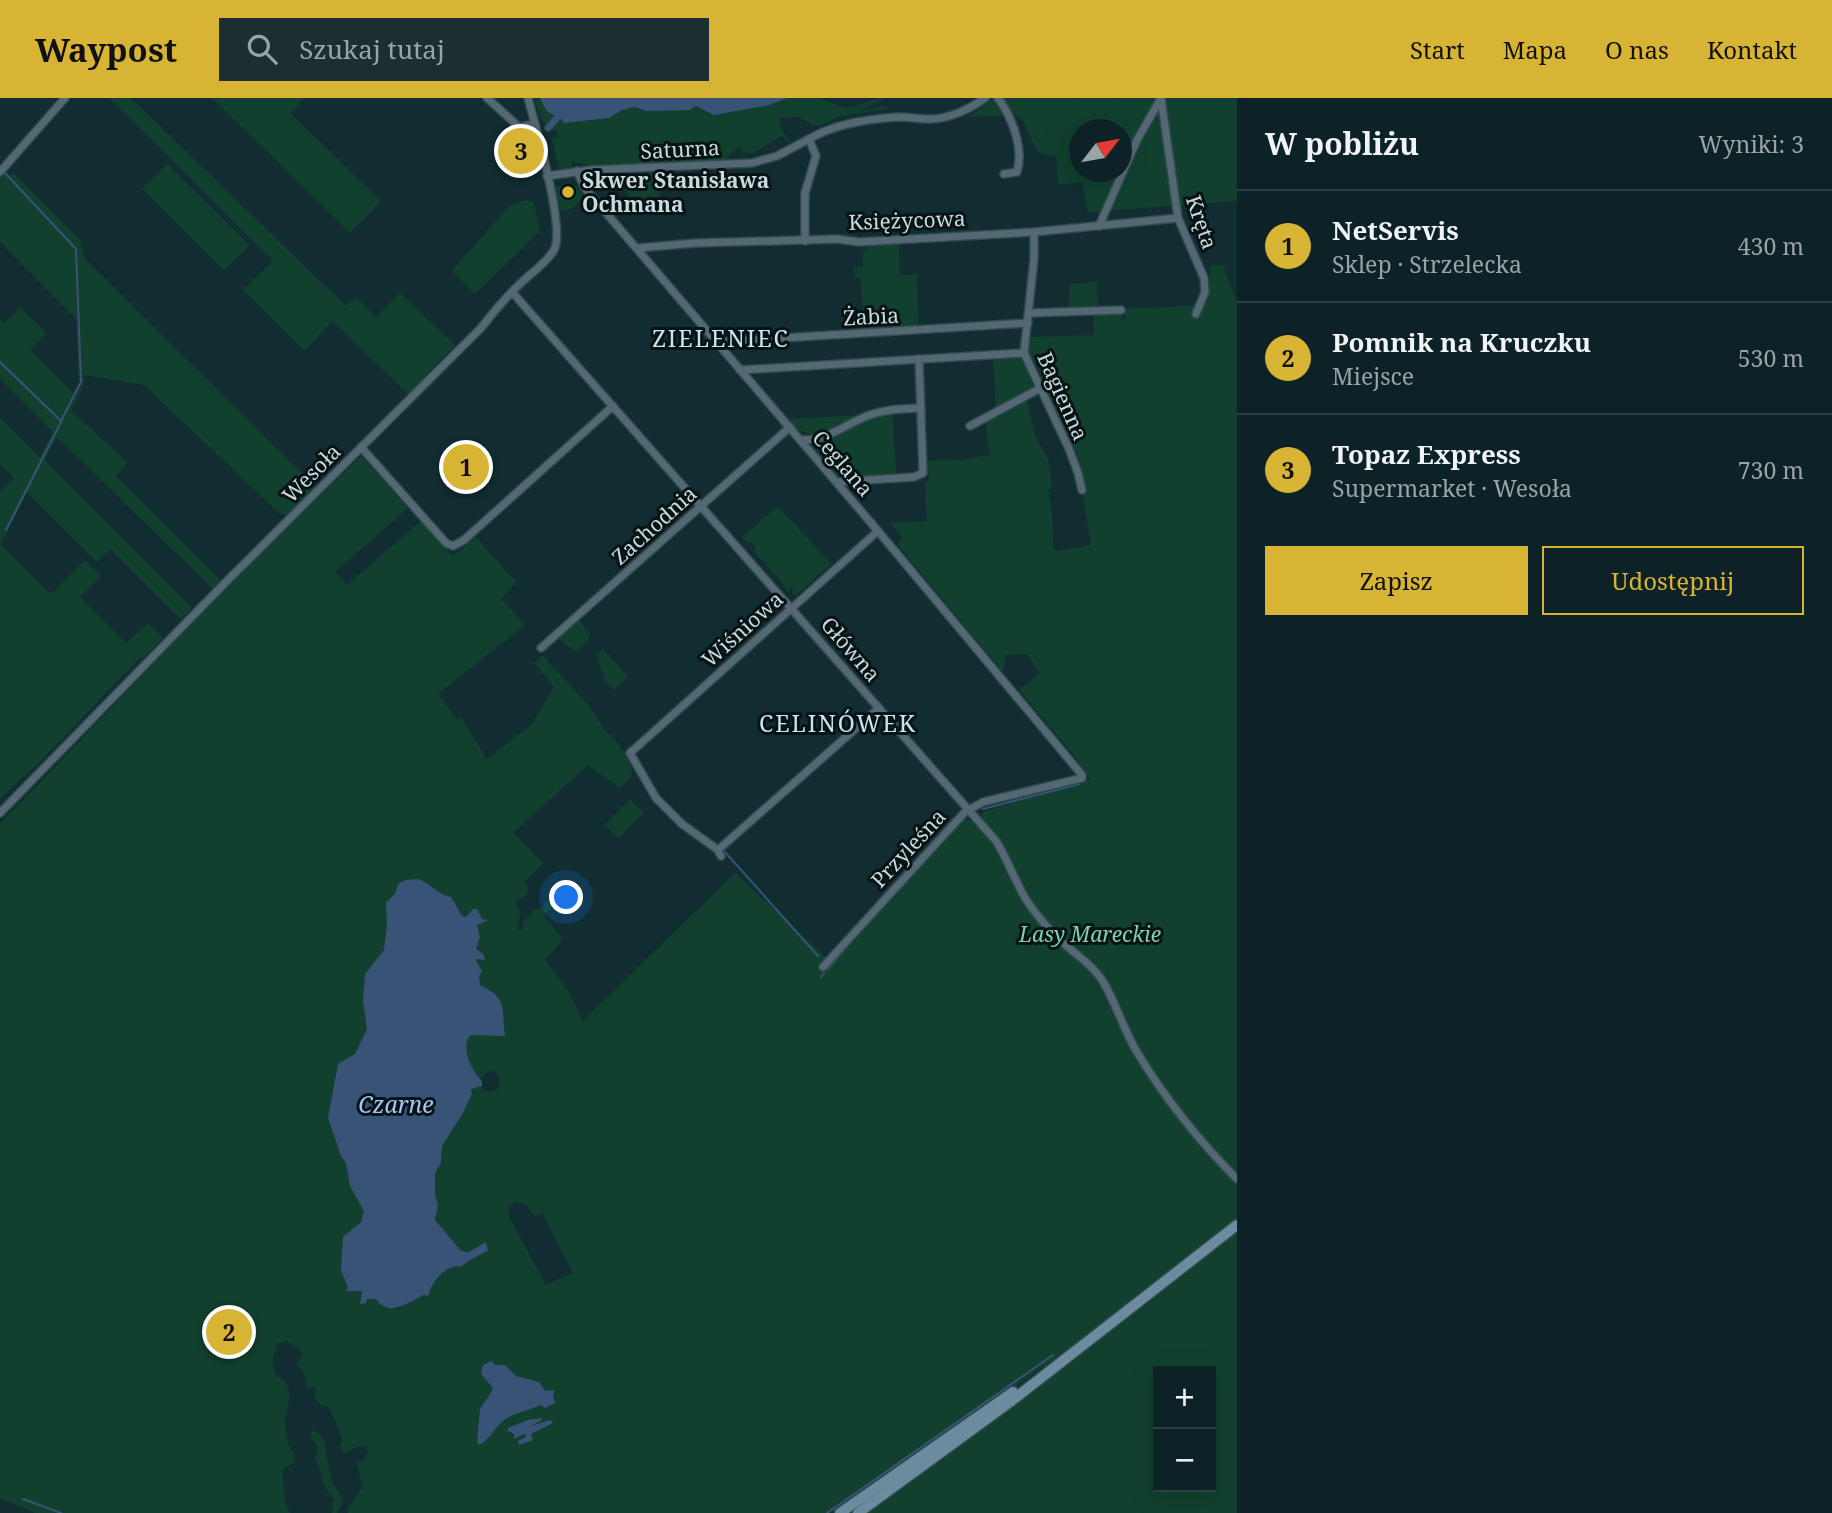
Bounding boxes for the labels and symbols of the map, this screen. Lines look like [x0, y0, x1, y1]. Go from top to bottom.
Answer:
north arrow [1069, 119, 1132, 182]
pin: 3 [498, 125, 544, 177]
street label: Saturna [640, 133, 720, 165]
place label: Skwer Stanisława Ochmana [582, 166, 769, 218]
marker: Skwer Stanisława Ochmana [560, 184, 576, 200]
street label: Kręta [1180, 191, 1224, 253]
street label: Księżycowa [848, 204, 966, 236]
street label: Żabia [842, 301, 900, 331]
district label: ZIELENIEC [652, 322, 790, 354]
street label: Bagienna [1031, 347, 1095, 445]
street label: Ceglana [806, 424, 880, 502]
street label: Wesoła [276, 438, 346, 508]
pin: 1 [443, 441, 489, 493]
street label: Zachodnia [606, 479, 702, 571]
street label: Wiśniowa [695, 585, 789, 673]
street label: Główna [815, 611, 887, 687]
district label: CELINÓWEK [759, 707, 917, 739]
street label: Przyleśna [864, 803, 952, 893]
your location [549, 880, 583, 914]
park label: Lasy Mareckie [1018, 920, 1161, 948]
water label: Czarne [358, 1088, 434, 1120]
pin: 2 [206, 1306, 252, 1358]

